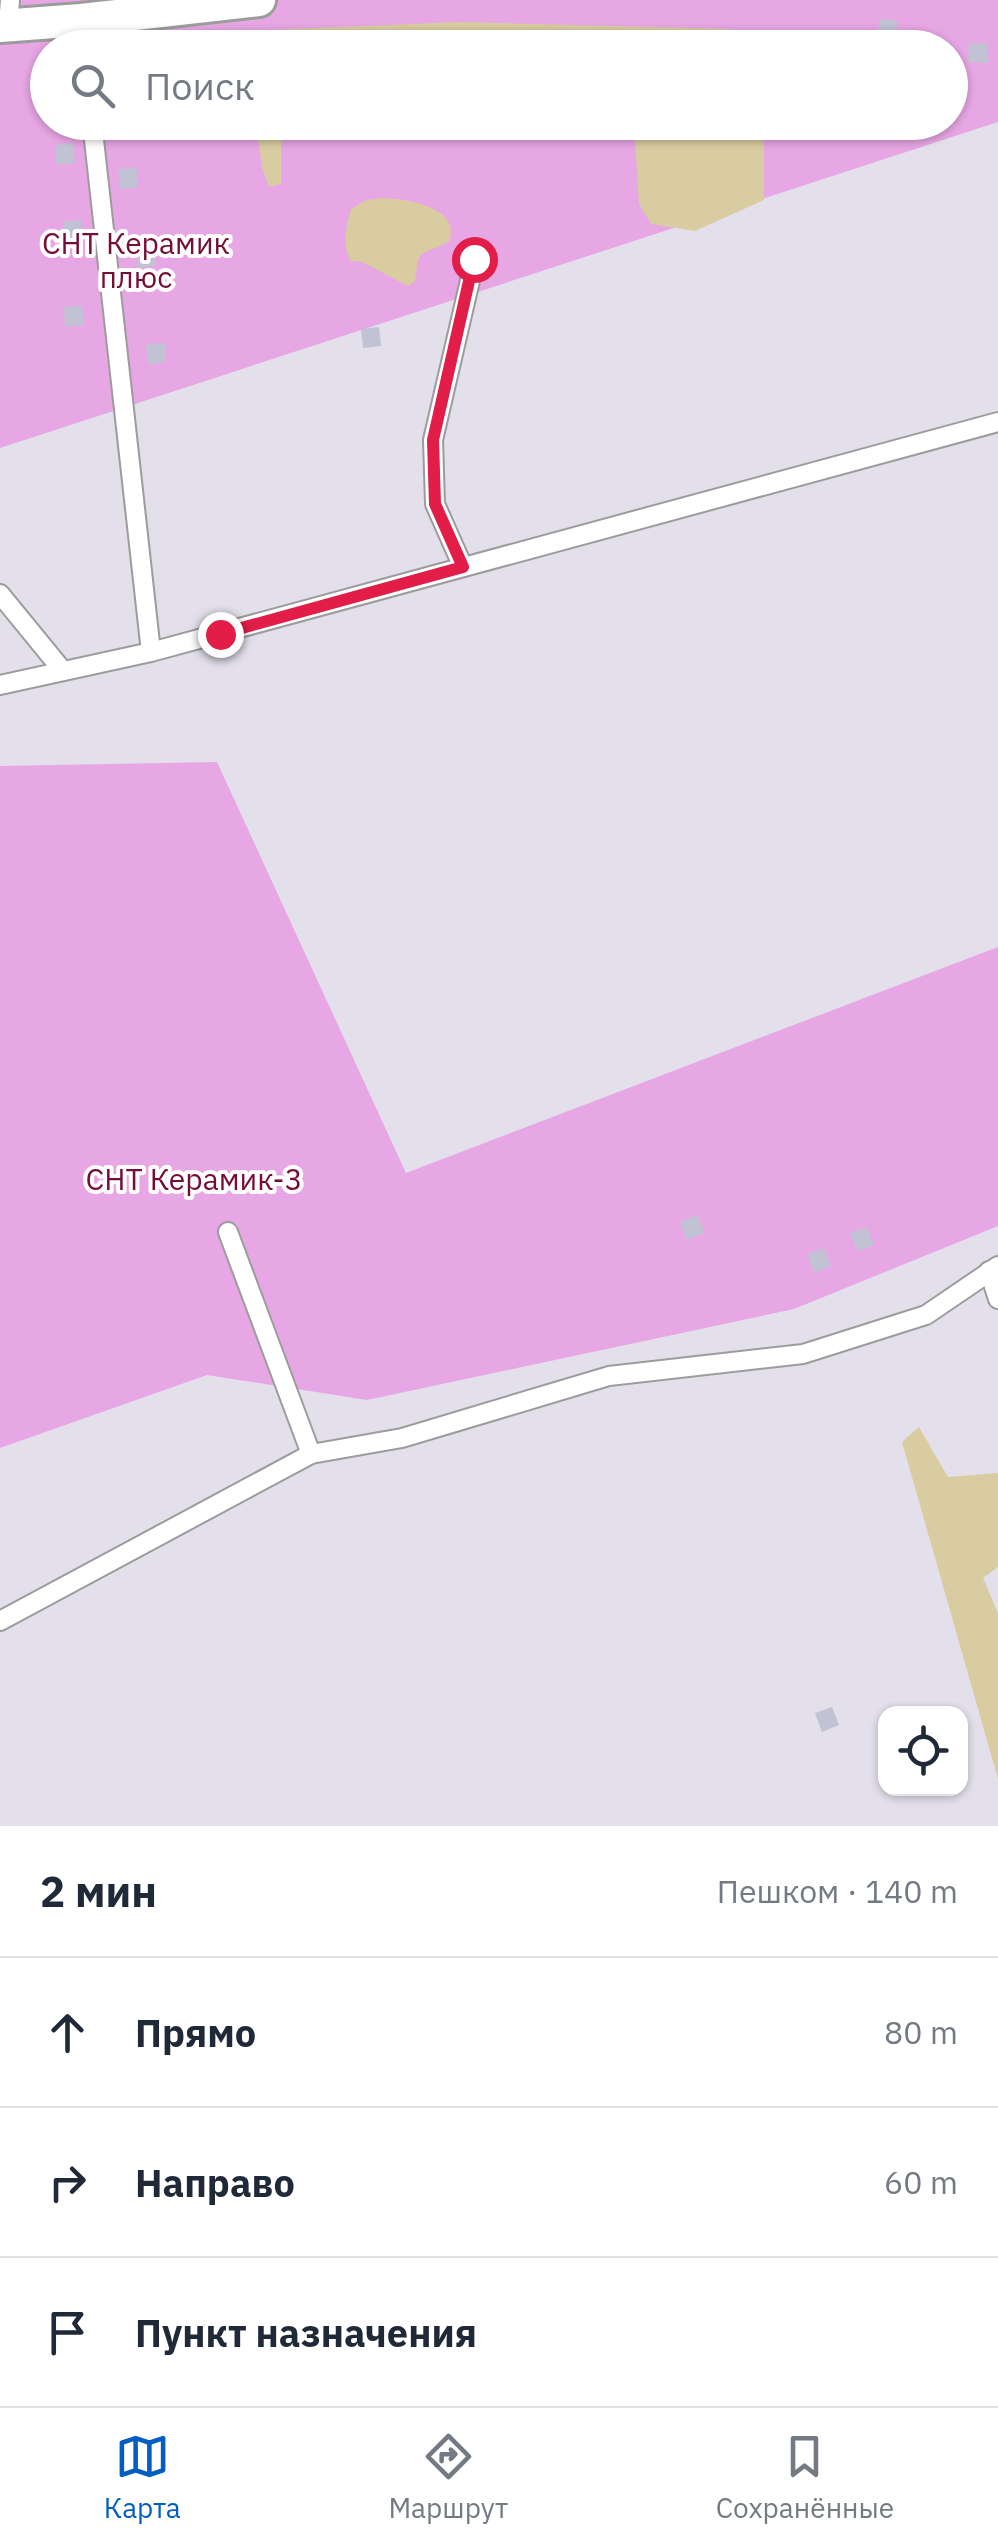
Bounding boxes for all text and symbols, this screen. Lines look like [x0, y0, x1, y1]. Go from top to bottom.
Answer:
search box [30, 30, 968, 140]
icon: search [65, 58, 120, 113]
text: Поиск [145, 61, 255, 110]
park label: СНТ Керамик плюс [42, 223, 230, 296]
route start [452, 237, 498, 283]
route end [198, 612, 244, 658]
park label: СНТ Керамик-3 [86, 1159, 302, 1198]
map controls [878, 1706, 968, 1796]
button: locate [878, 1706, 968, 1796]
text: 2 мин [40, 1864, 157, 1919]
text: Пешком · 140 m [717, 1870, 958, 1912]
icon: ahead [40, 2005, 95, 2060]
text: Прямо [135, 2008, 256, 2057]
text: 80 m [884, 2011, 958, 2053]
icon: right [40, 2155, 95, 2210]
text: Направо [135, 2158, 295, 2207]
text: 60 m [884, 2161, 958, 2203]
icon: arrive [40, 2305, 95, 2360]
text: Пункт назначения [135, 2308, 477, 2357]
tab: Карта [104, 2429, 181, 2526]
tab: Маршрут [388, 2429, 508, 2526]
tab: Сохранённые [716, 2429, 894, 2526]

